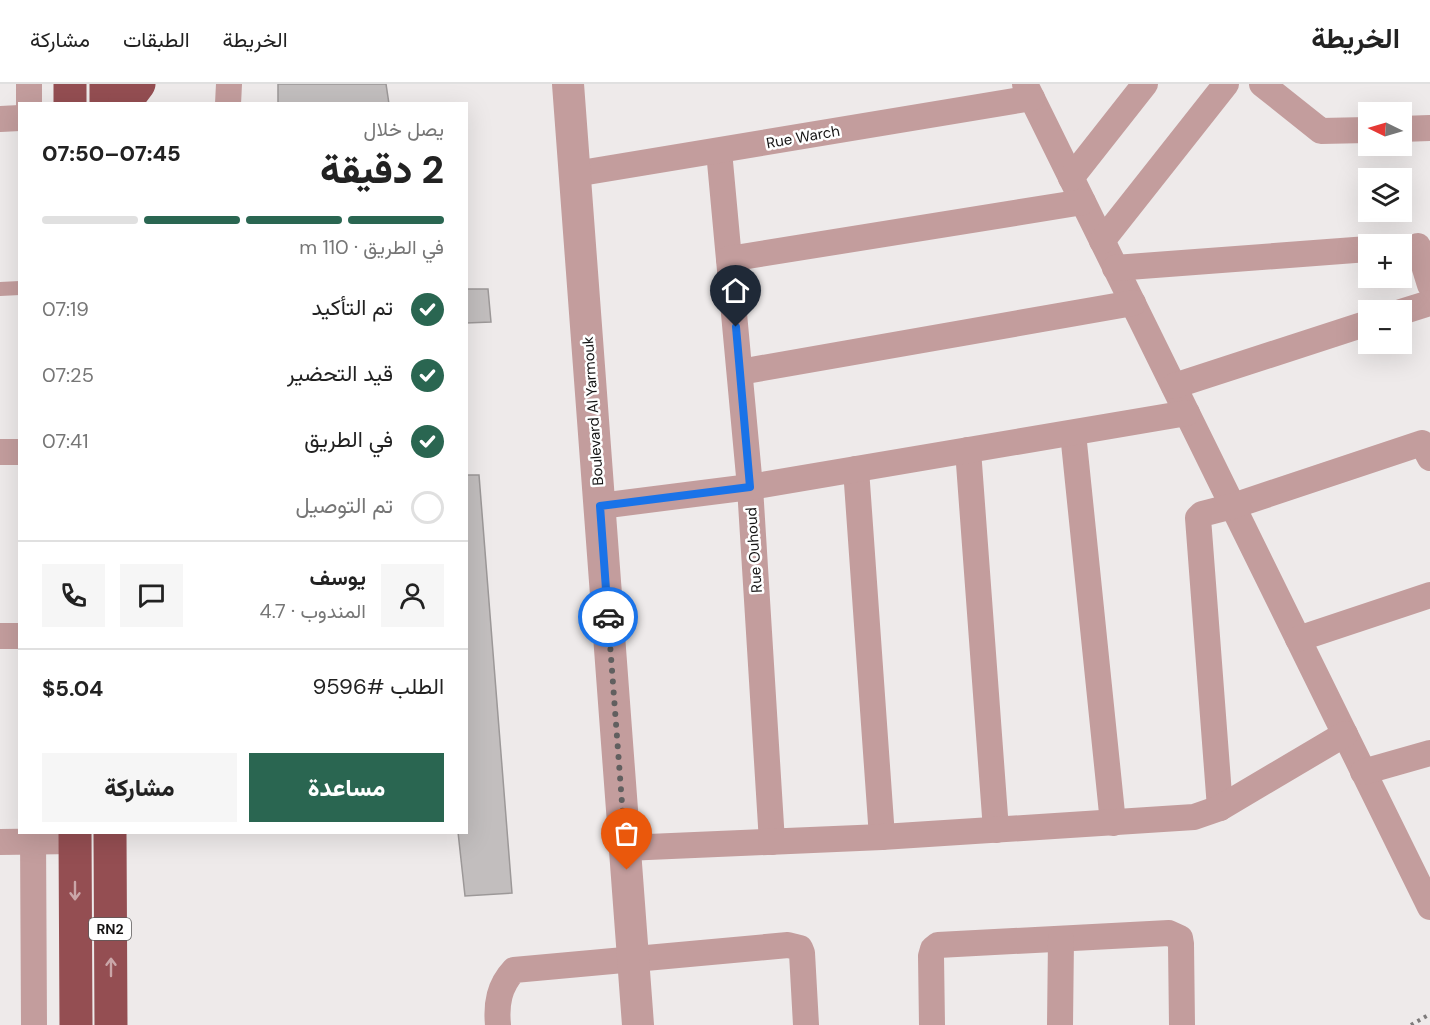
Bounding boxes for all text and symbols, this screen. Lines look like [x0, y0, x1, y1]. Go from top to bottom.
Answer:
text: الخريطة [1311, 20, 1400, 57]
text: مشاركة [30, 26, 90, 54]
text: الطبقات [123, 26, 190, 54]
text: الخريطة [223, 26, 288, 54]
north arrow [1358, 102, 1412, 156]
map controls [1358, 102, 1412, 354]
text: يصل خلال [364, 116, 444, 142]
street label: Rue Warch [765, 121, 841, 153]
text: 07:45–07:50 [42, 139, 181, 168]
text: 2 دقيقة [320, 144, 444, 195]
button: layers [1358, 168, 1412, 222]
text: في الطريق · 110 m [299, 234, 444, 260]
button: + [1358, 234, 1412, 288]
pin [710, 265, 761, 327]
icon: home [719, 274, 752, 307]
text: تم التأكيد [311, 293, 393, 322]
icon: check [411, 293, 444, 326]
text: 07:19 [42, 296, 89, 322]
button: − [1358, 300, 1412, 354]
street label: Boulevard Al Yarmouk [578, 335, 608, 486]
text: قيد التحضير [287, 359, 393, 388]
icon: check [411, 359, 444, 392]
text: 07:25 [42, 362, 94, 388]
text: في الطريق [304, 425, 393, 454]
icon: check [411, 425, 444, 458]
text: 07:41 [42, 428, 89, 454]
text: تم التوصيل [295, 491, 393, 520]
street label: Rue Ouhoud [741, 507, 767, 593]
text: يوسف [310, 563, 366, 592]
button: phone [42, 564, 105, 627]
button: chat [120, 564, 183, 627]
button: person [381, 564, 444, 627]
courier [578, 587, 638, 647]
text: المندوب · 4.7 [260, 598, 366, 624]
icon: car [592, 601, 625, 634]
text: الطلب #9596 [313, 672, 444, 701]
text: $5.04 [42, 674, 103, 703]
button: مشاركة [42, 753, 237, 822]
button: مساعدة [249, 753, 444, 822]
pin [601, 808, 652, 870]
icon: bag [610, 817, 643, 850]
one-way arrow [69, 880, 81, 900]
road number: RN2 [89, 918, 131, 940]
one-way arrow [105, 957, 117, 977]

